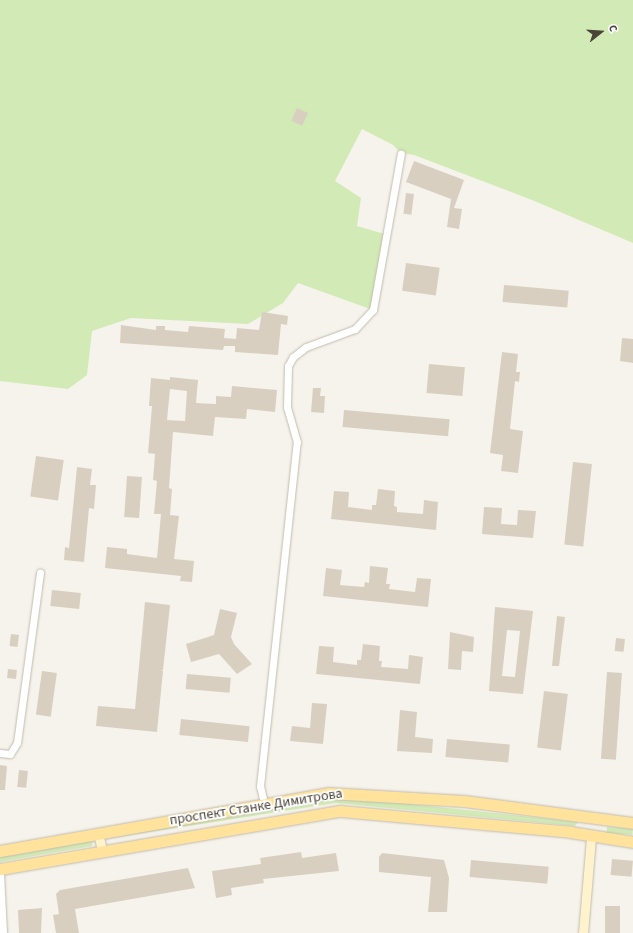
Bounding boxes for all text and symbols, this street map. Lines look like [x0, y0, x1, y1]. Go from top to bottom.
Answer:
north arrow [581, 12, 621, 52]
text: С [605, 23, 621, 34]
street label: проспект Станке Димитрова [168, 785, 344, 829]

